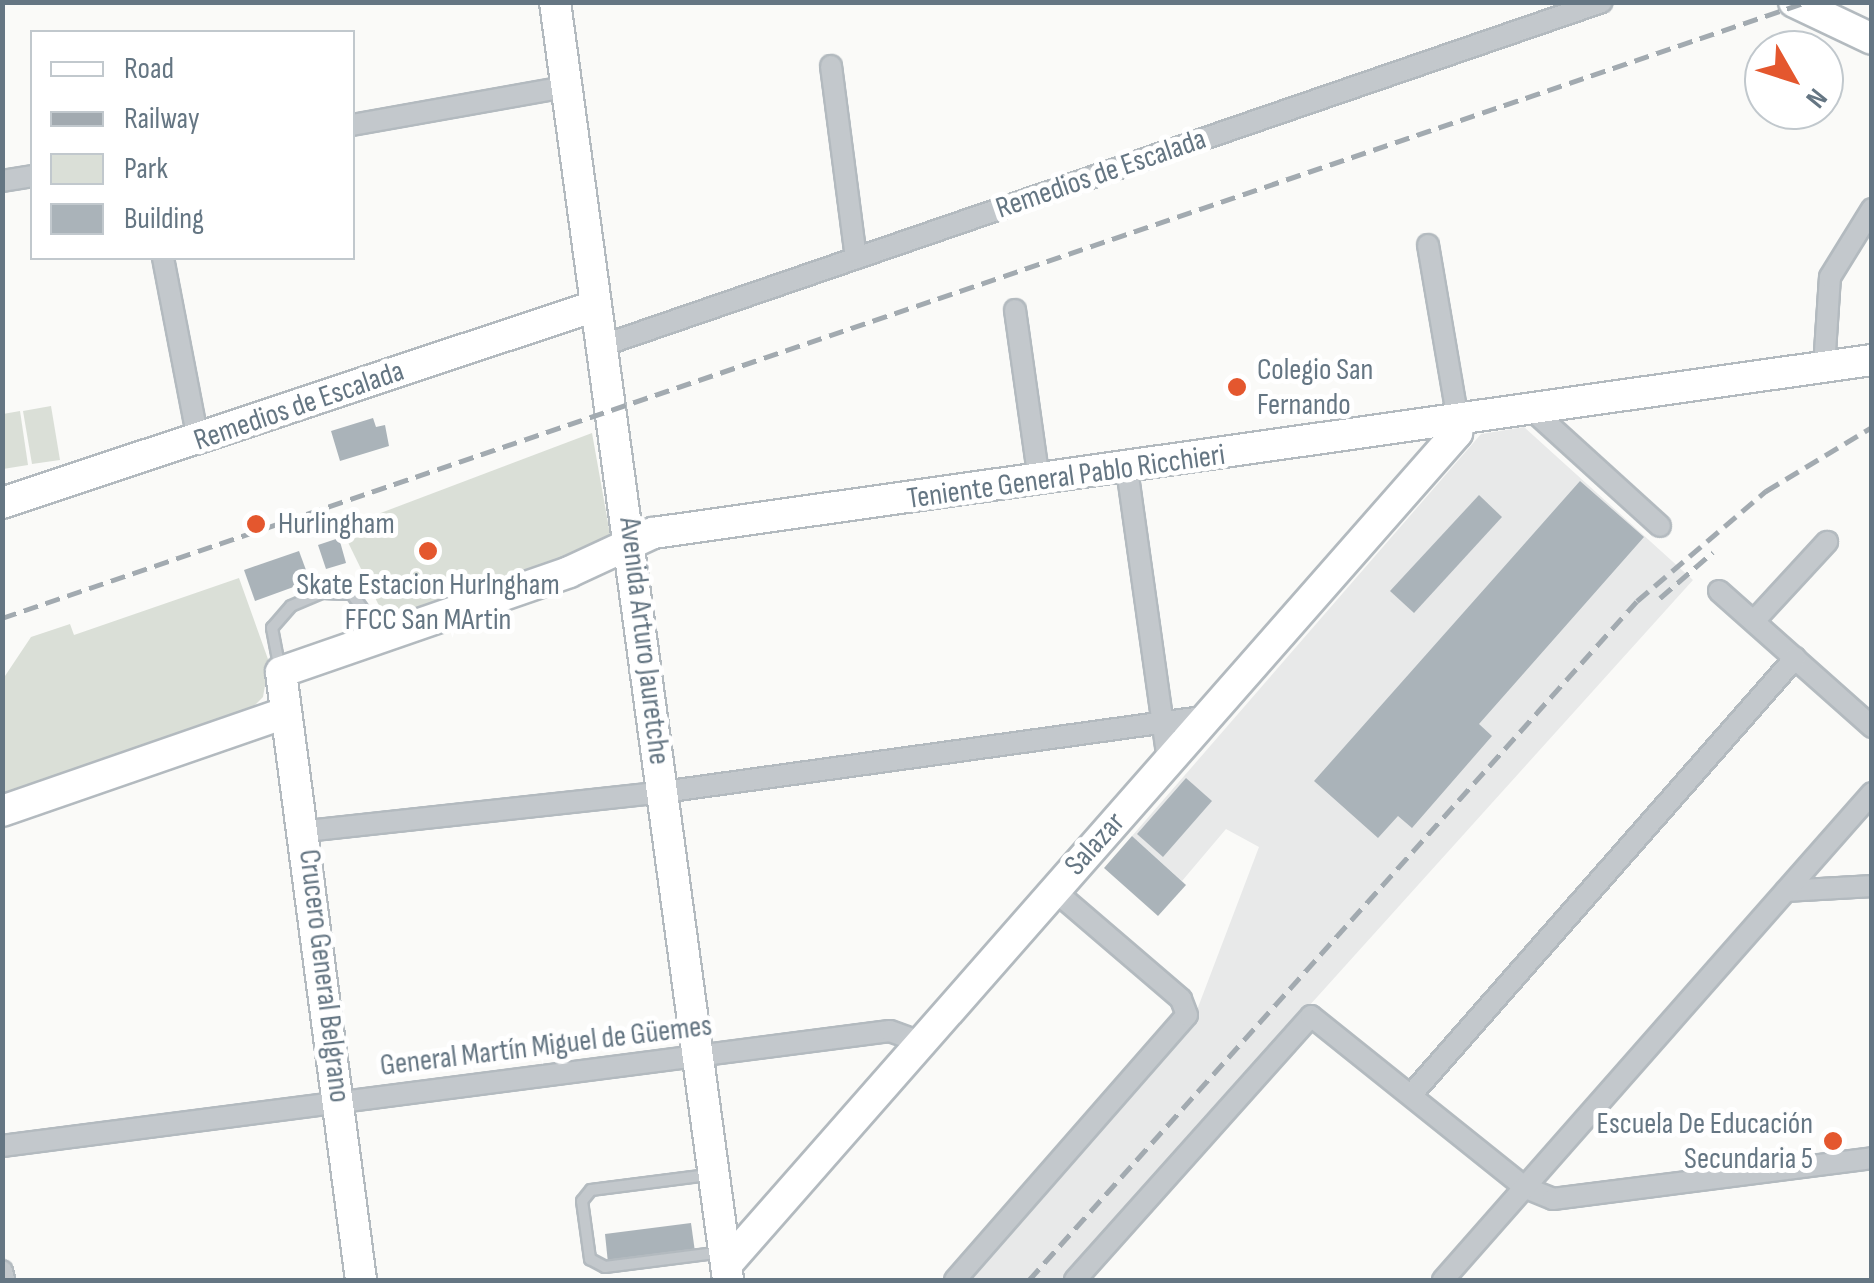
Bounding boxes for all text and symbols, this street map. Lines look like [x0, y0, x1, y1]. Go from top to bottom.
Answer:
legend [30, 30, 355, 260]
north arrow [1744, 30, 1844, 130]
text: Road [124, 51, 174, 87]
text: N [1799, 82, 1834, 114]
text: Railway [124, 101, 200, 137]
street label: Remedios de Escalada [991, 121, 1211, 227]
text: Park [124, 151, 168, 187]
text: Building [124, 201, 204, 237]
place label: Colegio San Fernando [1257, 352, 1373, 422]
street label: Remedios de Escalada [189, 353, 409, 459]
marker: Colegio San Fernando [1226, 376, 1248, 398]
street label: Teniente General Pablo Ricchieri [905, 437, 1227, 517]
place label: Hurlingham [278, 506, 395, 542]
marker: Hurlingham [243, 511, 269, 537]
street label: Avenida Arturo Jauretche [611, 515, 677, 767]
marker: Skate Estacion Hurlngham FFCC San MArtin [417, 540, 439, 562]
place label: Skate Estacion Hurlngham FFCC San MArtin [296, 567, 560, 638]
street label: Salazar [1057, 805, 1133, 883]
street label: Crucero General Belgrano [291, 847, 357, 1105]
street label: General Martín Miguel de Güemes [378, 1008, 714, 1084]
place label: Escuela De Educación Secundaria 5 [1597, 1106, 1813, 1176]
marker: Escuela De Educación Secundaria 5 [1822, 1130, 1844, 1152]

